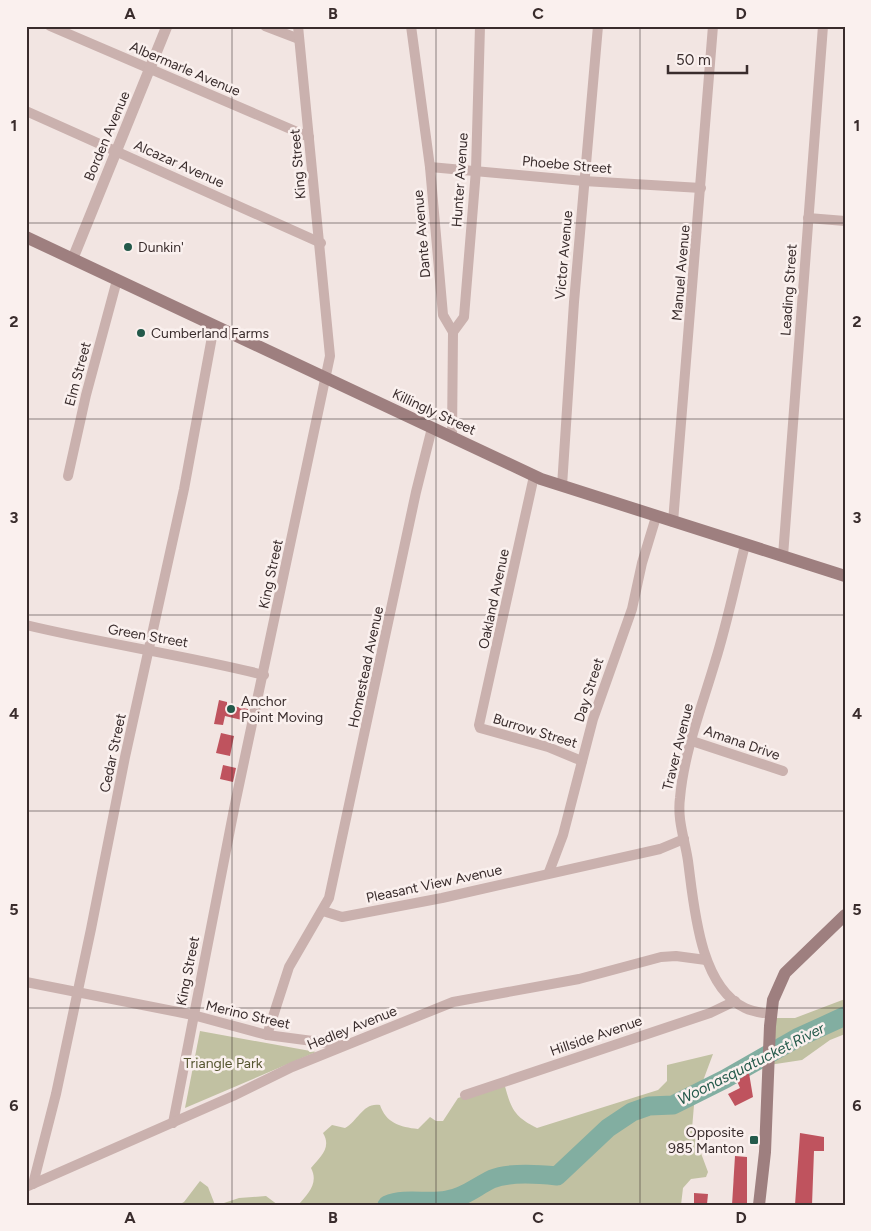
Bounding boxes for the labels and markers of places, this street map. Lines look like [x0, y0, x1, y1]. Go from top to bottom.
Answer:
place label: Dunkin' [138, 239, 184, 256]
marker: Dunkin' [122, 241, 134, 253]
place label: Cumberland Farms [151, 325, 269, 342]
marker: Cumberland Farms [135, 327, 147, 339]
place label: Anchor Point Moving [241, 693, 323, 726]
marker: Anchor Point Moving [225, 703, 237, 715]
place label: Opposite 985 Manton [668, 1124, 744, 1157]
marker: Opposite 985 Manton [748, 1134, 760, 1146]

